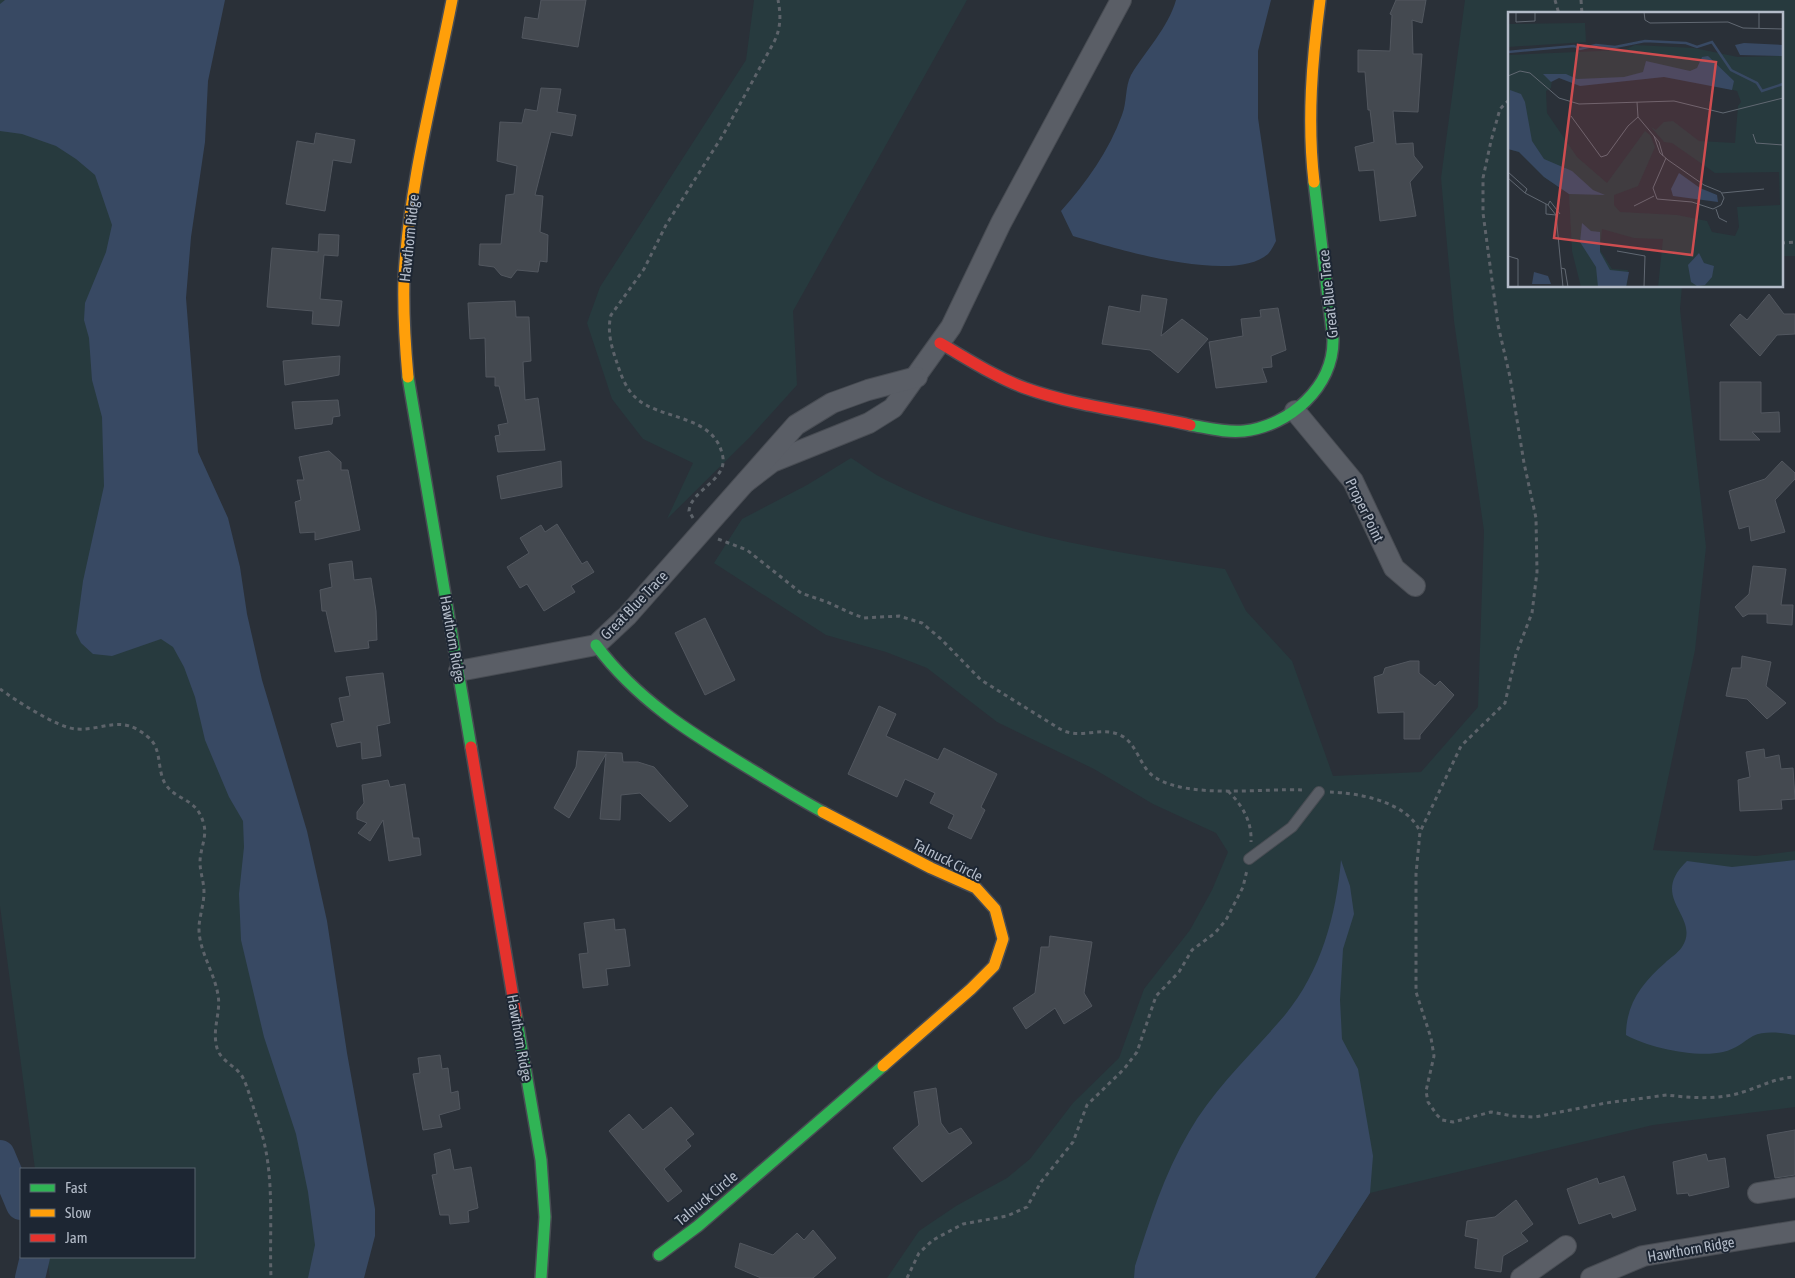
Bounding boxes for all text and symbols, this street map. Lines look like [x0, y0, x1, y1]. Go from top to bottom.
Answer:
inset map [1508, 12, 1782, 288]
street label: Hawthorn Ridge [396, 193, 422, 283]
street label: Great Blue Trace [1315, 249, 1341, 339]
street label: Proper Point [1342, 475, 1388, 545]
street label: Great Blue Trace [597, 567, 671, 643]
street label: Hawthorn Ridge [437, 594, 469, 684]
street label: Talnuck Circle [910, 835, 986, 885]
street label: Hawthorn Ridge [504, 993, 536, 1083]
street label: Talnuck Circle [671, 1167, 741, 1229]
legend [20, 1168, 195, 1258]
text: Fast [65, 1179, 87, 1196]
text: Slow [65, 1204, 91, 1221]
text: Jam [65, 1229, 88, 1246]
street label: Hawthorn Ridge [1646, 1233, 1736, 1265]

